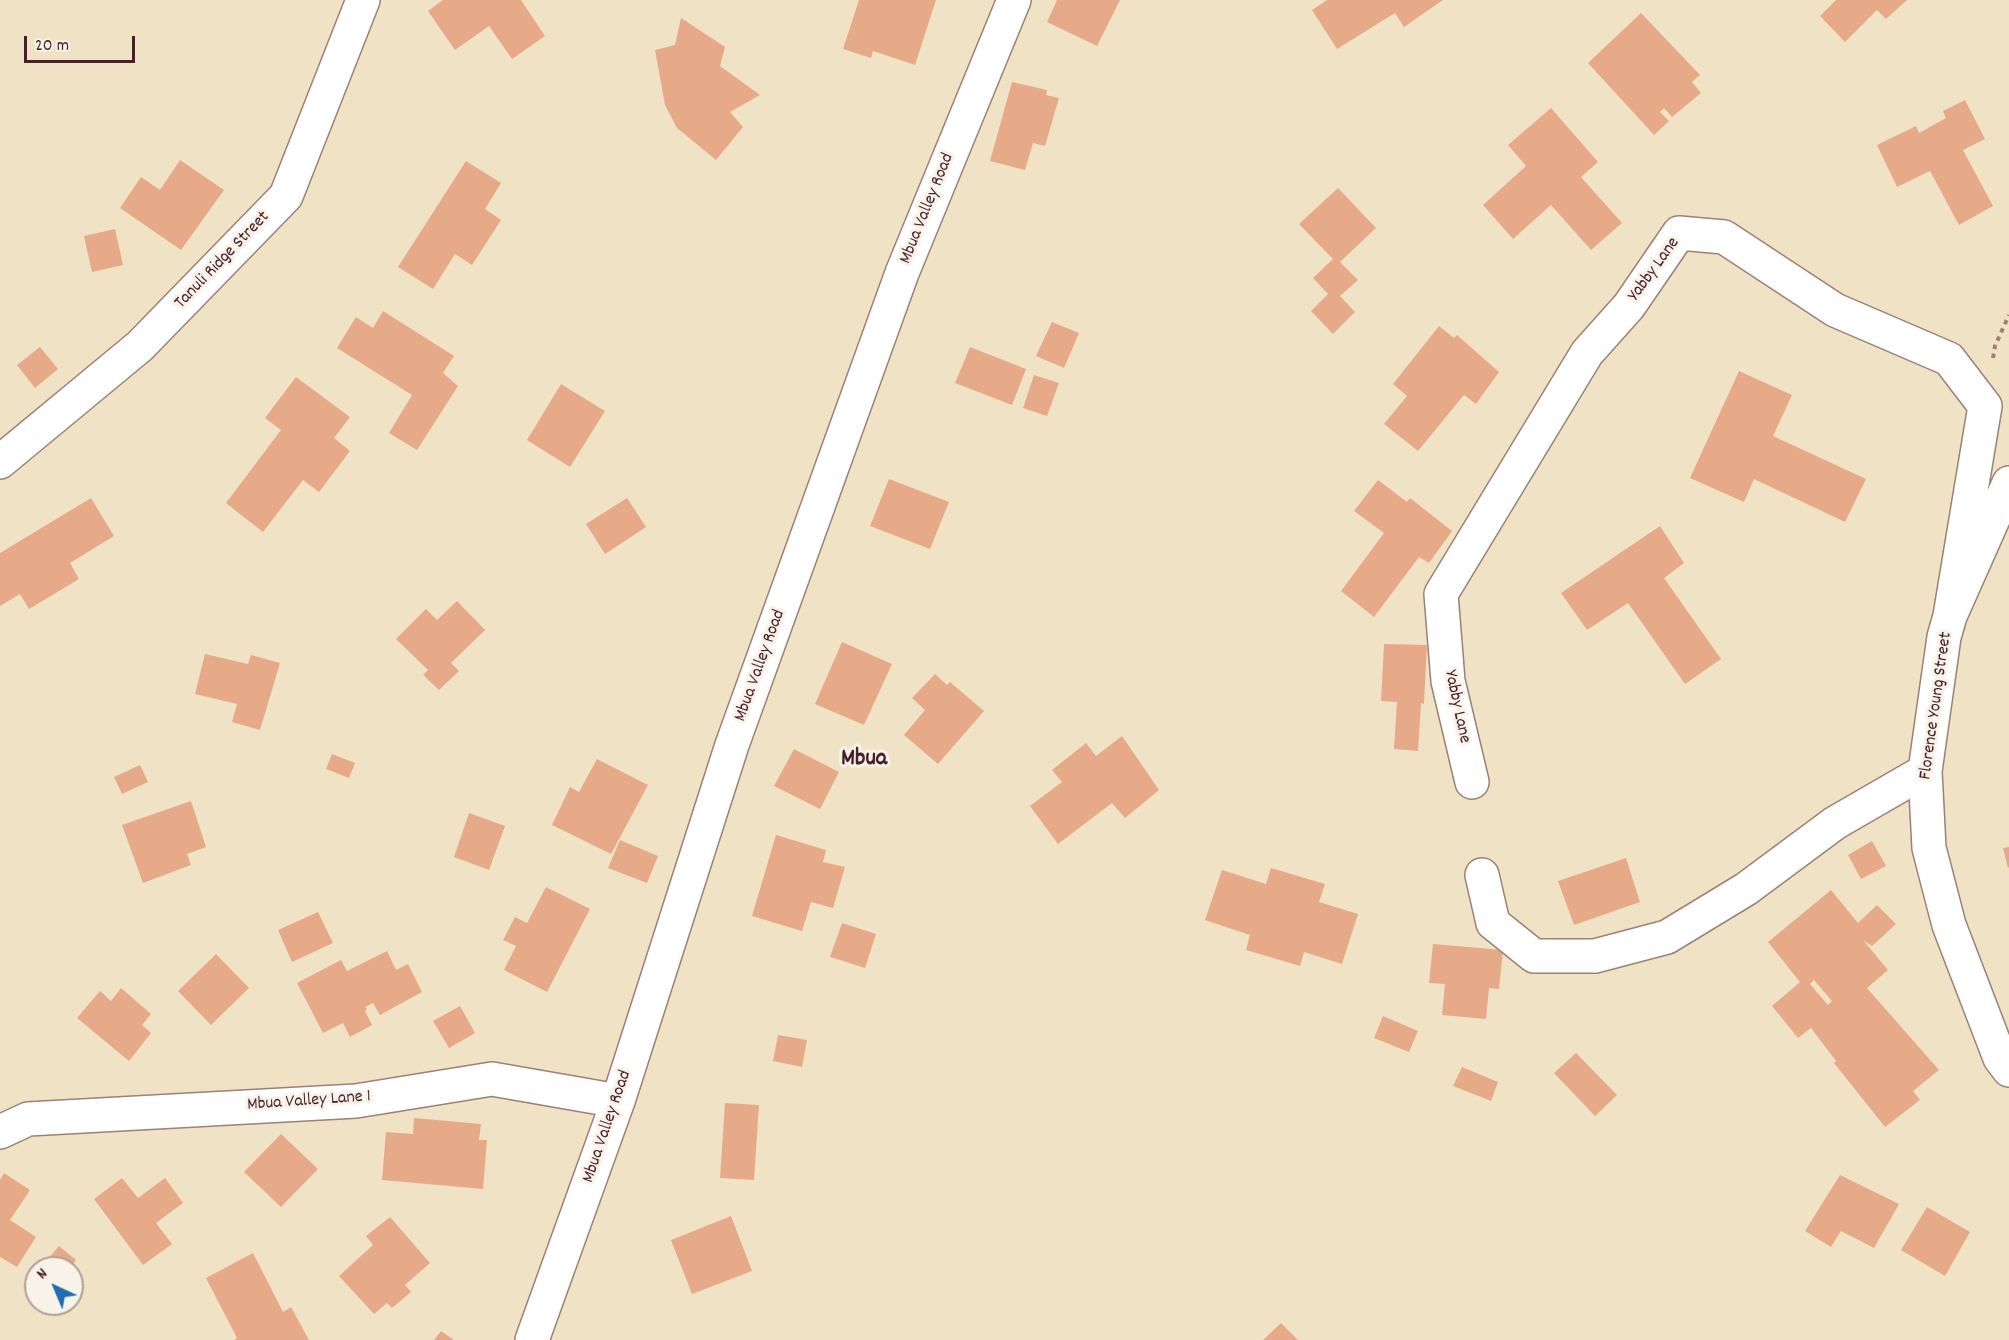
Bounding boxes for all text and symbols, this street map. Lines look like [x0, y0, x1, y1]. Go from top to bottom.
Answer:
scale bar [27, 24, 138, 62]
text: 20 m [35, 34, 69, 59]
street label: Mbua Valley Road [896, 151, 960, 267]
street label: Tanuli Ridge Street [171, 208, 275, 314]
street label: Yabby Lane [1624, 234, 1686, 306]
street label: Mbua Valley Road [731, 607, 791, 725]
street label: Florence Young Street [1916, 631, 1958, 781]
street label: Yabby Lane [1438, 669, 1474, 745]
district label: Mbua [841, 747, 887, 775]
street label: Mbua Valley Road [579, 1068, 637, 1186]
street label: Mbua Valley Lane 1 [247, 1087, 371, 1117]
north arrow [24, 1256, 84, 1316]
text: N [32, 1263, 53, 1285]

